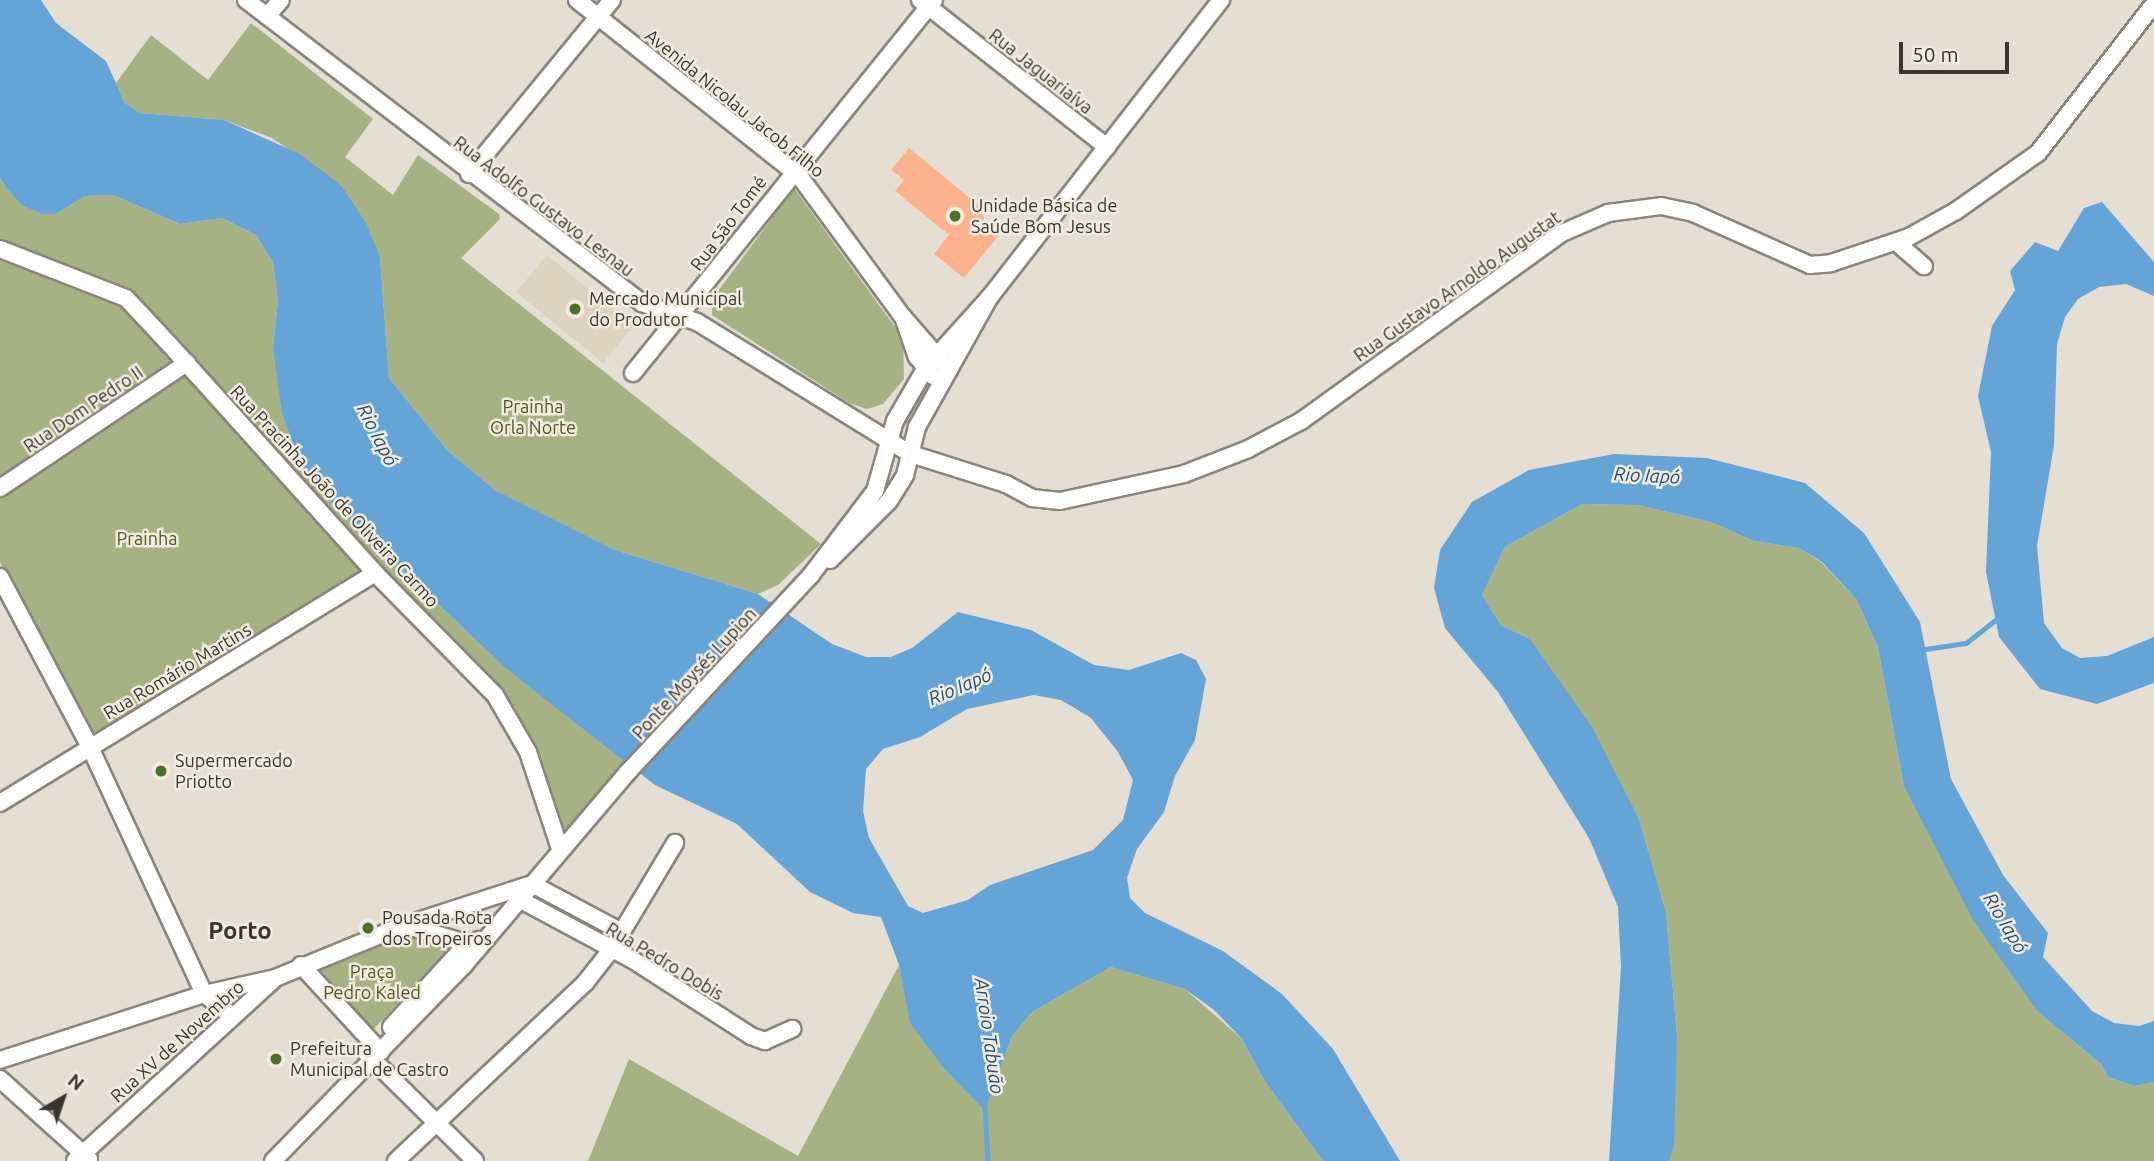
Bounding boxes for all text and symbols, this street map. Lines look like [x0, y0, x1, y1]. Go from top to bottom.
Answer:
street label: Avenida Nicolau Jacob Filho [641, 24, 829, 182]
street label: Rua Jaguariaíva [985, 24, 1097, 118]
scale bar [1902, 28, 2012, 72]
text: 50 m [1912, 42, 1959, 66]
street label: Rua Adolfo Gustavo Lesnau [450, 131, 638, 281]
street label: Rua São Tomé [685, 171, 771, 275]
place label: Unidade Básica de Saúde Bom Jesus [971, 195, 1117, 238]
marker: Unidade Básica de Saúde Bom Jesus [945, 206, 965, 226]
street label: Rua Gustavo Arnoldo Augustat [1349, 206, 1565, 366]
place label: Mercado Municipal do Produtor [589, 288, 742, 330]
marker: Mercado Municipal do Produtor [567, 301, 583, 317]
street label: Rua Dom Pedro II [19, 361, 147, 457]
street label: Rua Pracinha João de Oliveira Carmo [226, 381, 444, 611]
park label: Prainha Orla Norte [490, 396, 576, 438]
water label: Rio Iapó [352, 400, 402, 470]
water label: Rio Iapó [1613, 463, 1681, 489]
park label: Prainha [116, 527, 178, 549]
street label: Ponte Moysés Lupion [627, 603, 761, 743]
street label: Rua Romário Martins [99, 618, 255, 724]
water label: Rio Iapó [925, 664, 995, 710]
place label: Supermercado Priotto [175, 750, 293, 792]
marker: Supermercado Priotto [153, 763, 169, 779]
water label: Rio Iapó [1978, 889, 2032, 957]
place label: Pousada Rota dos Tropeiros [382, 907, 492, 950]
district label: Porto [208, 917, 272, 945]
street label: Rua Pedro Dobis [602, 917, 728, 1005]
marker: Pousada Rota dos Tropeiros [360, 920, 376, 936]
park label: Praça Pedro Kaled [323, 961, 421, 1004]
street label: Rua XV de Novembro [106, 975, 248, 1107]
water label: Arroio Tabuão [970, 977, 1008, 1095]
place label: Prefeitura Municipal de Castro [290, 1038, 449, 1080]
marker: Prefeitura Municipal de Castro [268, 1051, 284, 1067]
north arrow [28, 1063, 98, 1133]
text: N [64, 1069, 89, 1095]

